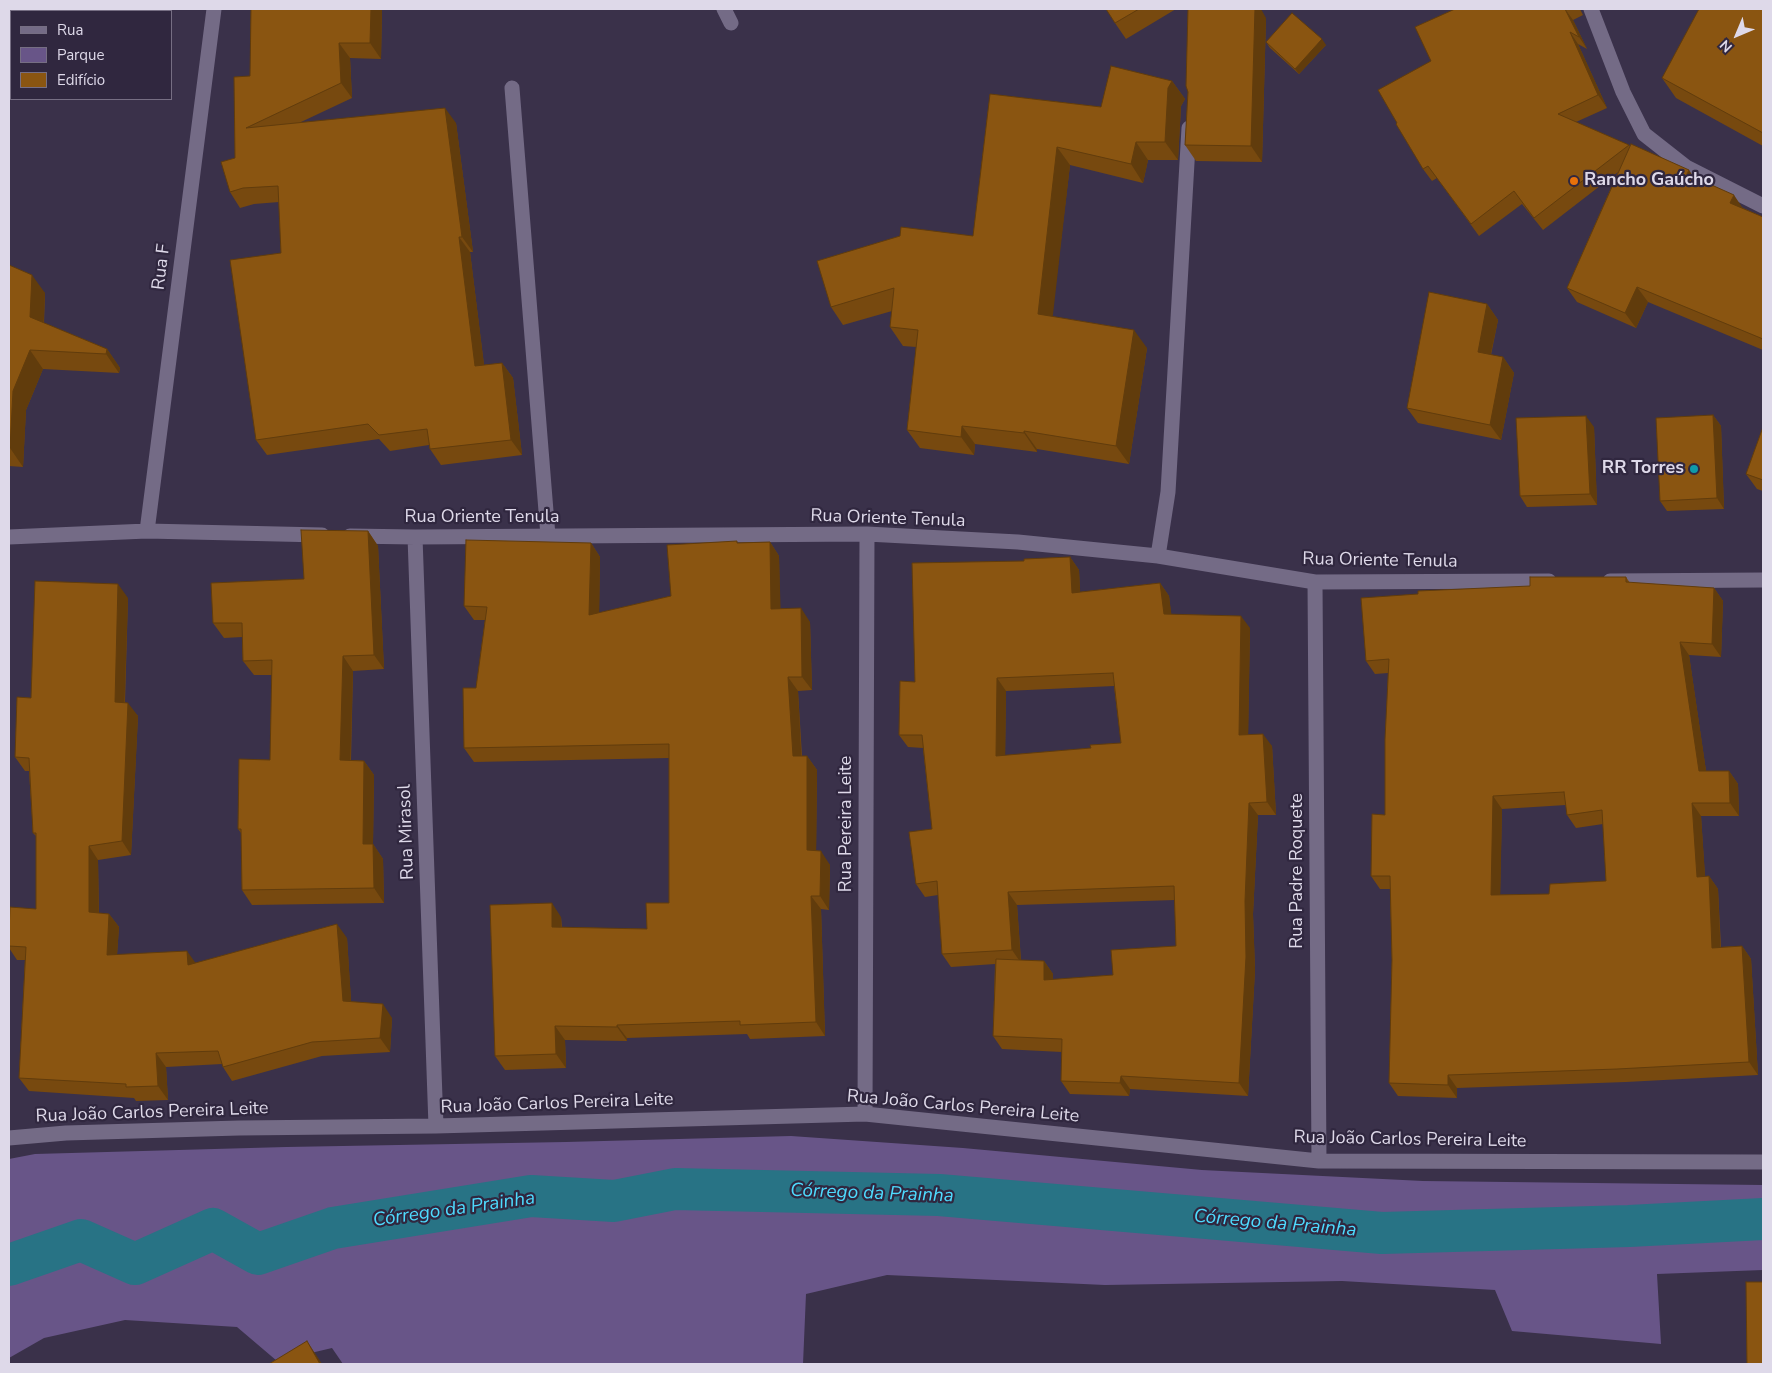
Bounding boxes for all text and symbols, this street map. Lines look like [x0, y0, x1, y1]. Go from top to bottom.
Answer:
legend [10, 10, 172, 100]
north arrow [1712, 10, 1762, 60]
text: Rua [57, 20, 83, 40]
text: N [1716, 36, 1736, 56]
text: Parque [57, 45, 105, 65]
text: Edifício [57, 70, 105, 90]
place label: Rancho Gaúcho [1584, 170, 1714, 192]
marker: Rancho Gaúcho [1568, 175, 1580, 187]
street label: Rua F [148, 243, 176, 291]
place label: RR Torres [1602, 458, 1684, 480]
marker: RR Torres [1688, 463, 1700, 475]
street label: Rua Oriente Tenula [810, 505, 966, 533]
street label: Rua Oriente Tenula [404, 507, 560, 529]
street label: Rua Oriente Tenula [1302, 549, 1458, 573]
street label: Rua Pereira Leite [836, 756, 858, 892]
street label: Rua Mirasol [395, 784, 419, 880]
street label: Rua Padre Roquete [1287, 793, 1309, 949]
street label: Rua João Carlos Pereira Leite [846, 1086, 1080, 1128]
street label: Rua João Carlos Pereira Leite [440, 1089, 674, 1119]
street label: Rua João Carlos Pereira Leite [35, 1098, 269, 1128]
street label: Rua João Carlos Pereira Leite [1293, 1127, 1527, 1153]
water label: Córrego da Prainha [790, 1180, 954, 1208]
water label: Córrego da Prainha [371, 1187, 537, 1233]
water label: Córrego da Prainha [1193, 1206, 1357, 1242]

